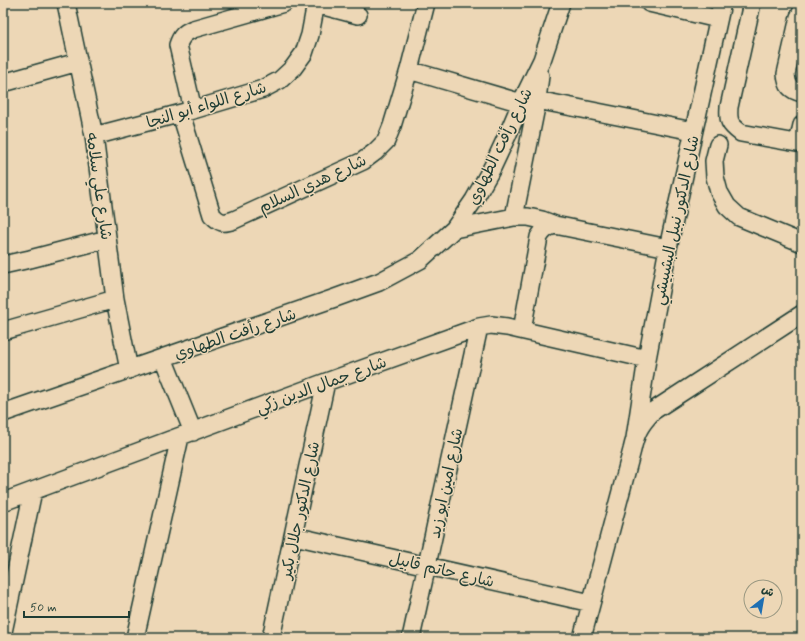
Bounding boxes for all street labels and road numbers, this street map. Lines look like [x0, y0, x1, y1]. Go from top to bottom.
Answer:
street label: شارع اللواء أبو النجا [144, 77, 269, 134]
street label: شارع رأفت الطهاوي [463, 85, 538, 209]
street label: شارع علي سلامه [78, 131, 116, 242]
street label: شارع الدكتور نبيل البشبيشي [648, 134, 708, 308]
street label: شارع هدي السلام [255, 150, 370, 219]
street label: شارع رأفت الطهاوي [172, 304, 299, 365]
street label: شارع جمال الدين زكي [253, 352, 391, 422]
street label: شارع امين ابو زيد [425, 426, 468, 540]
street label: شارع الدكتور جلال بكير [275, 440, 325, 583]
street label: شارع حاتم قابيل [387, 548, 496, 594]

